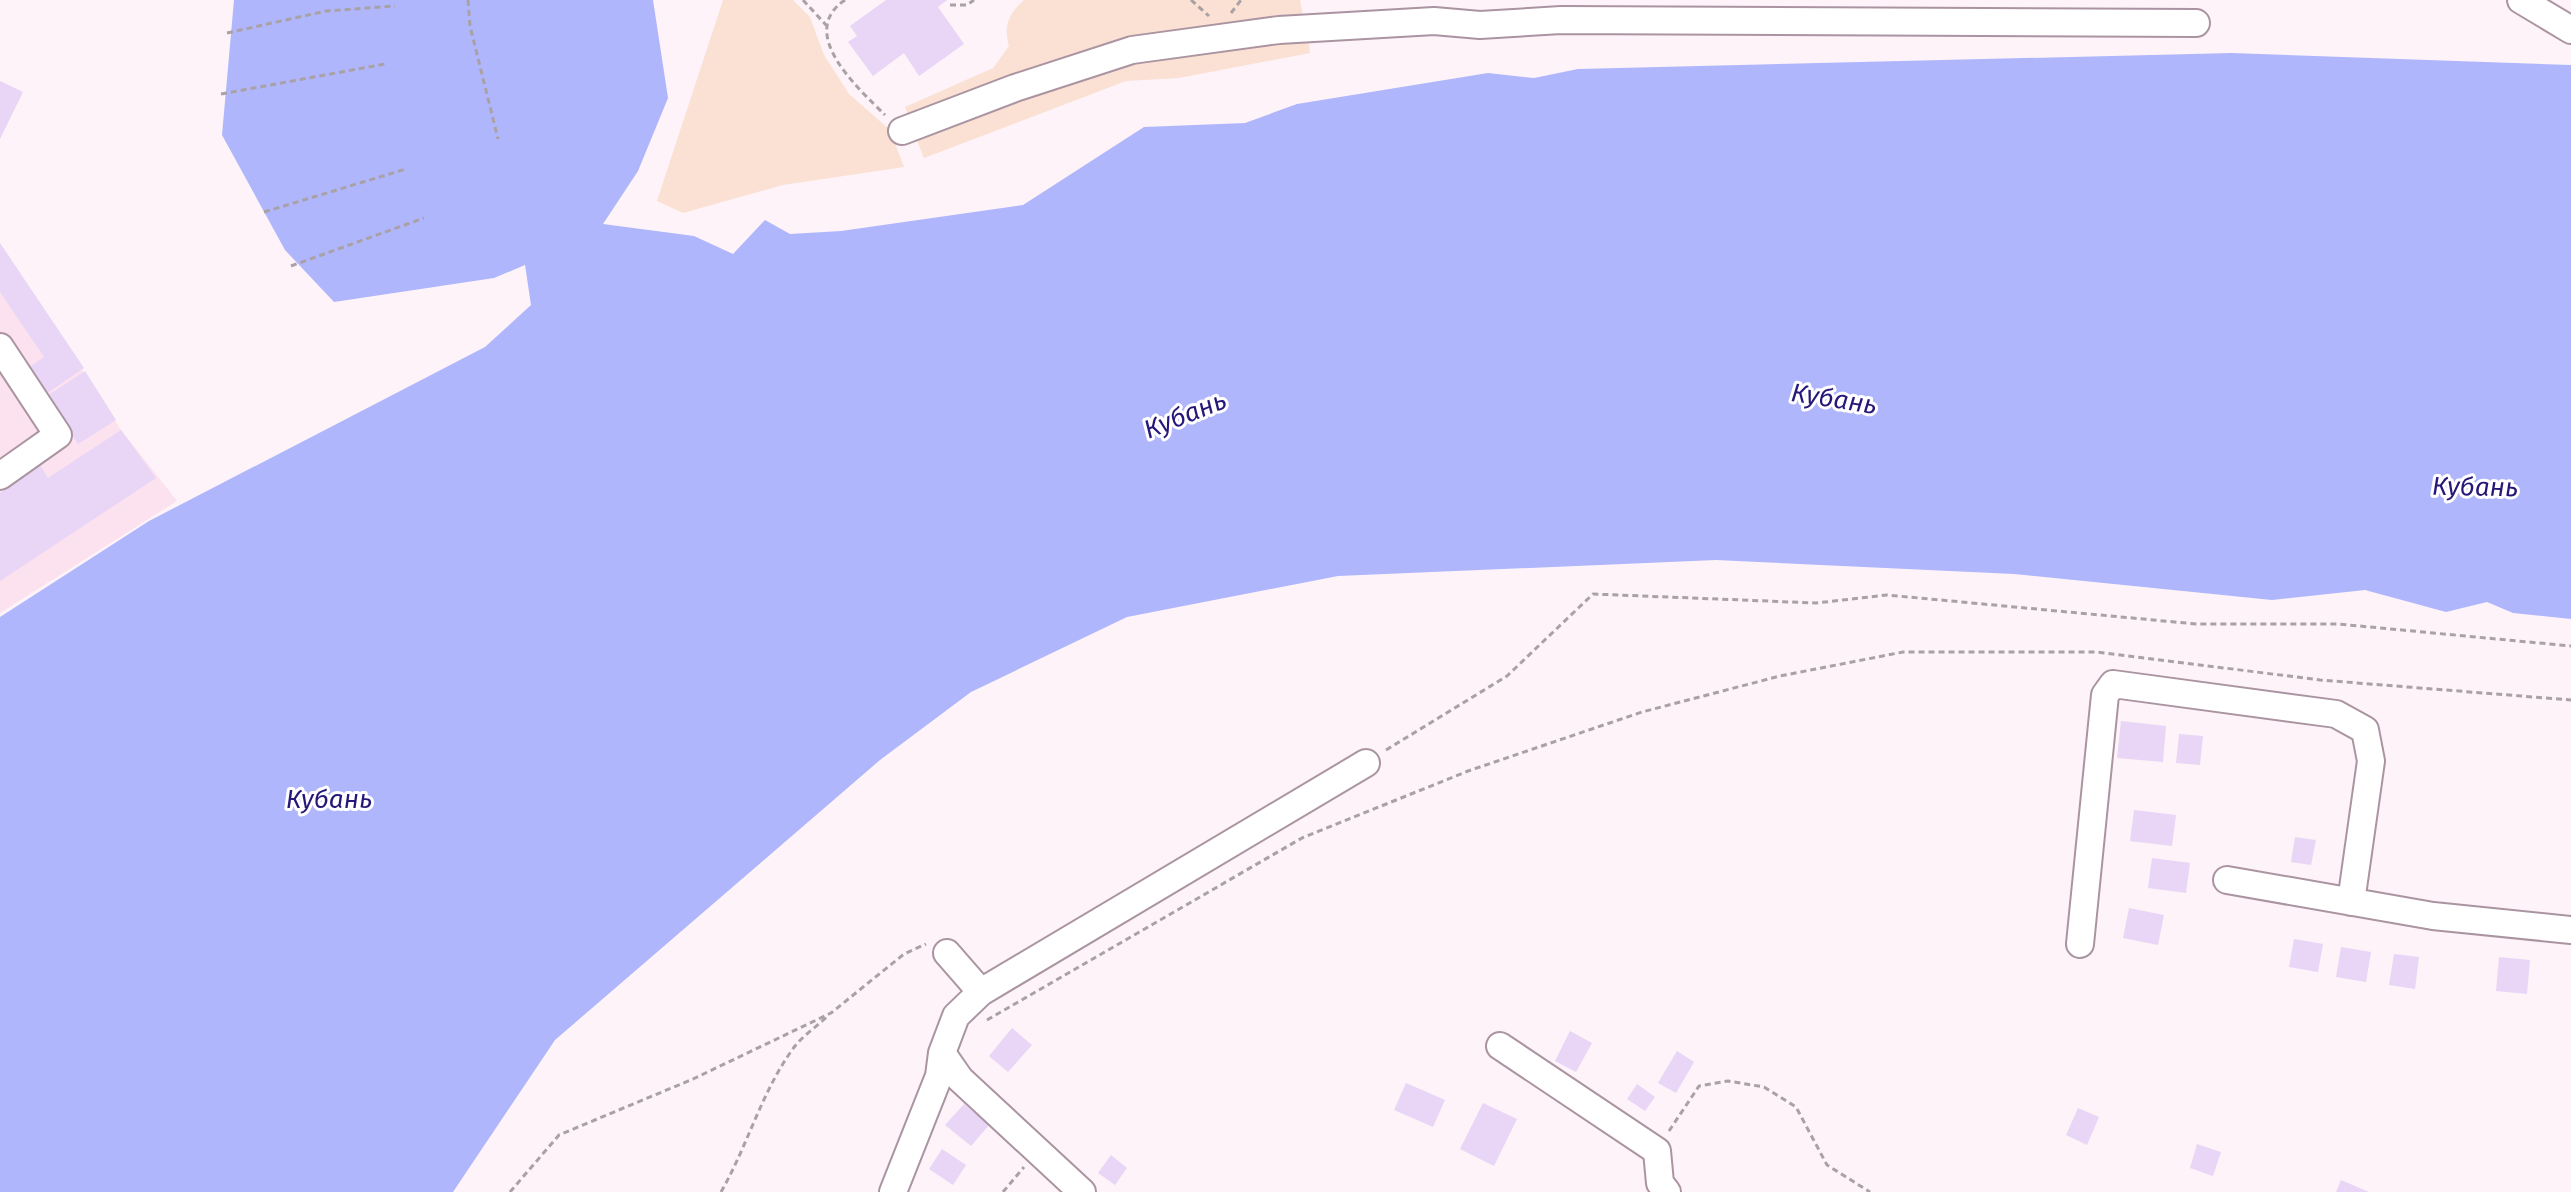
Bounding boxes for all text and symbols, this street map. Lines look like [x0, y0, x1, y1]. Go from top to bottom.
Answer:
water label: Кубань [1789, 377, 1879, 421]
water label: Кубань [1139, 384, 1231, 446]
water label: Кубань [2432, 471, 2518, 503]
water label: Кубань [286, 784, 372, 815]

